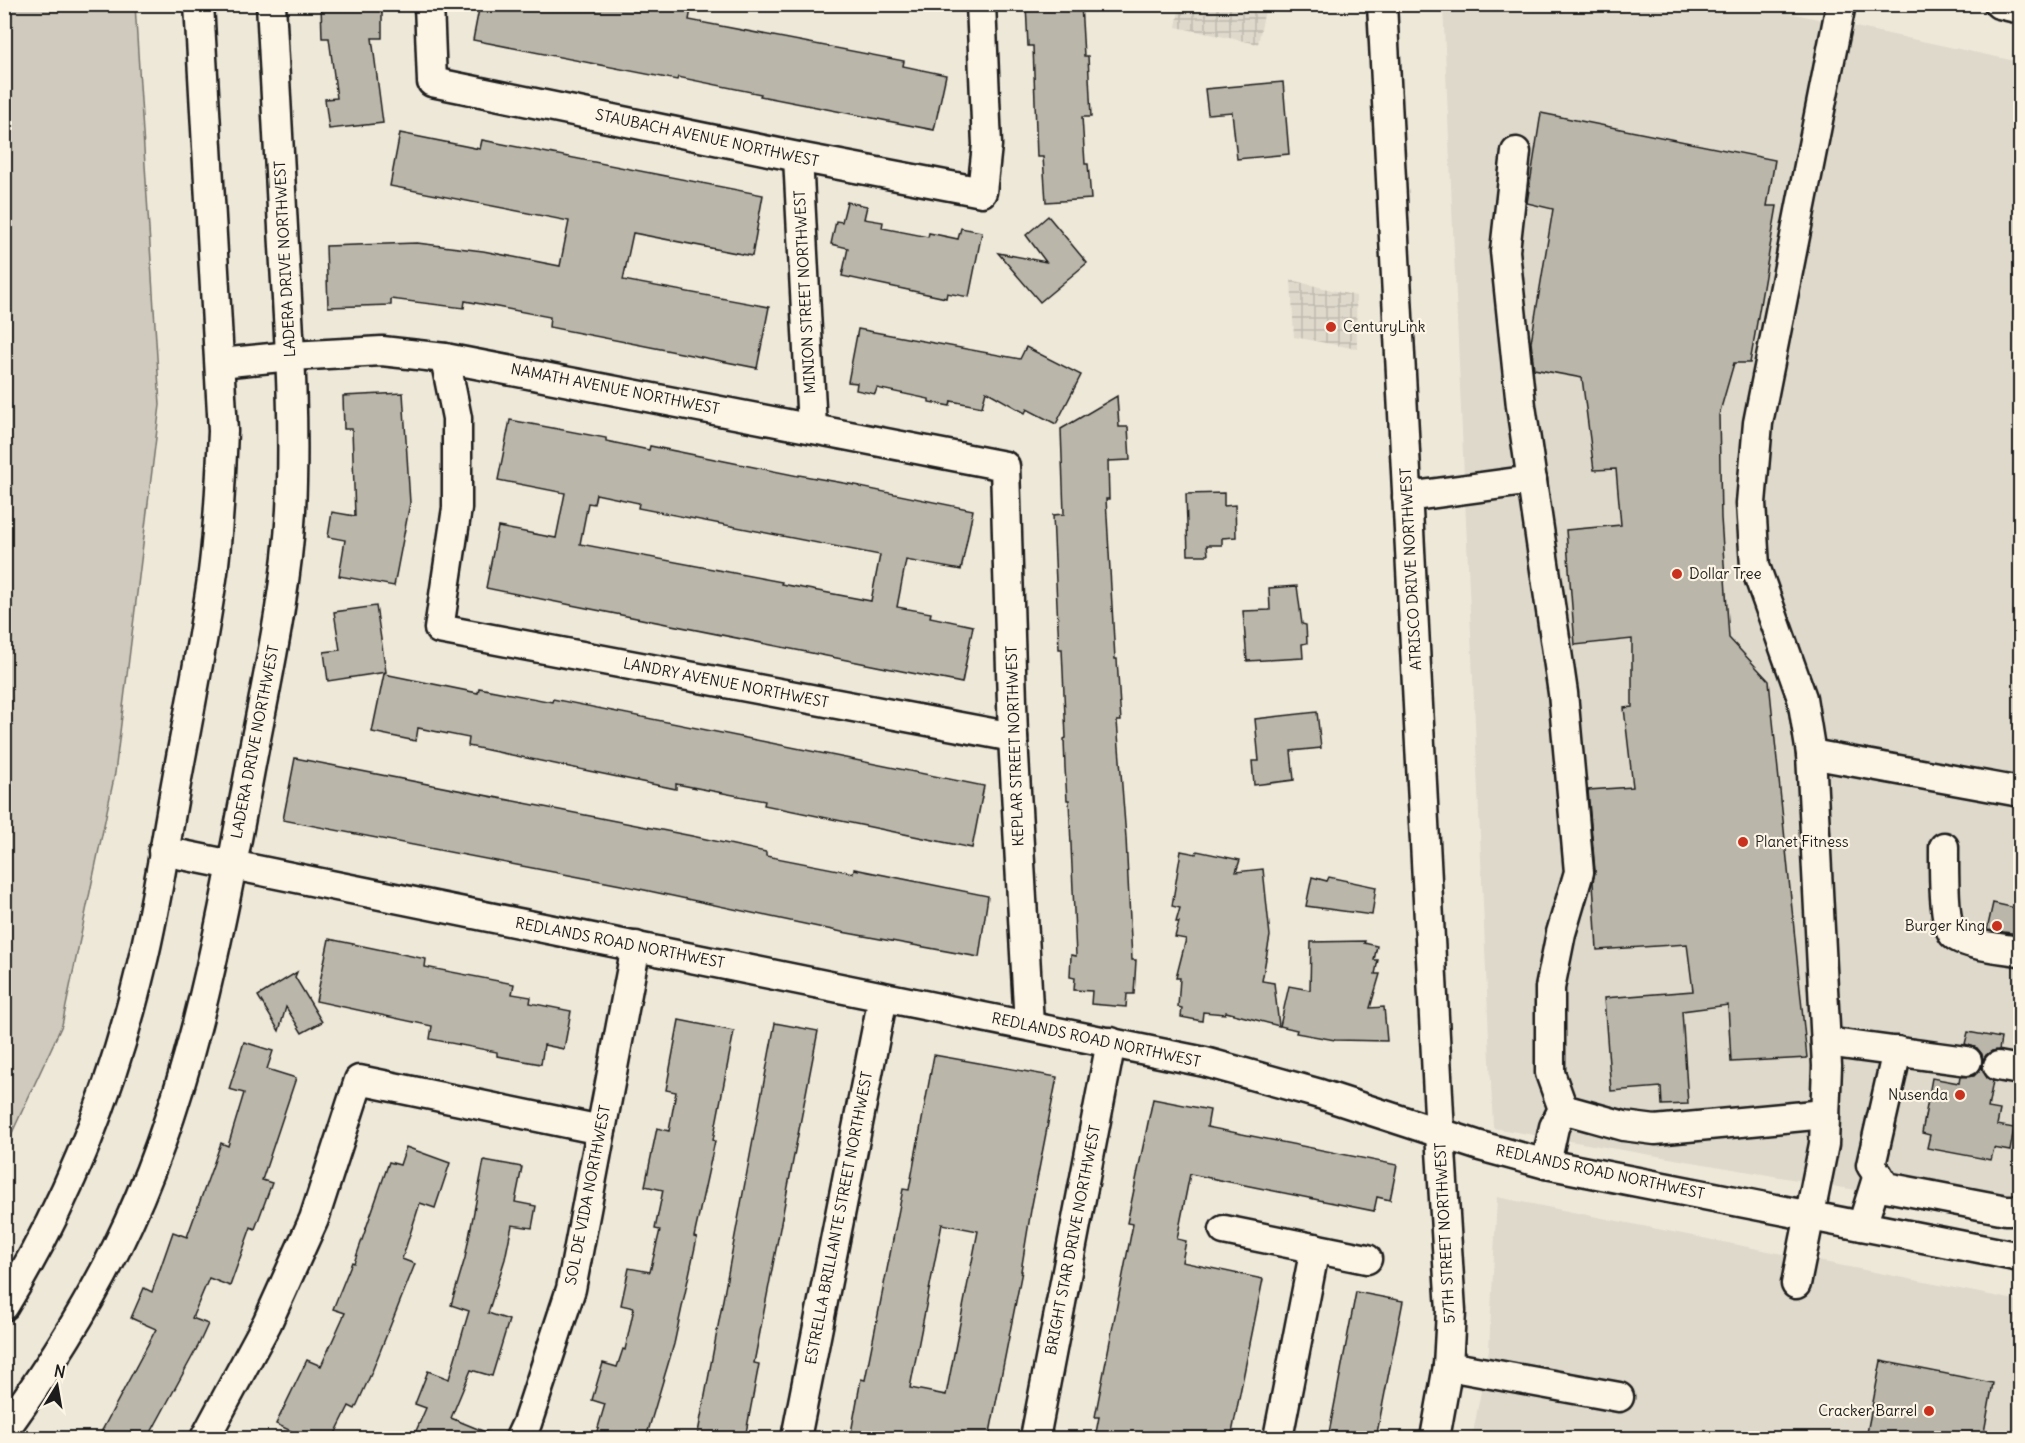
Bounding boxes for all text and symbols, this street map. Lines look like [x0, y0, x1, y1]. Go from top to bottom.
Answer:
street label: STAUBACH AVENUE NORTHWEST [594, 105, 821, 171]
street label: LADERA DRIVE NORTHWEST [270, 160, 299, 358]
street label: MINION STREET NORTHWEST [790, 190, 819, 394]
place label: CenturyLink [1343, 317, 1426, 336]
marker: CenturyLink [1324, 320, 1338, 334]
street label: NAMATH AVENUE NORTHWEST [509, 359, 721, 418]
street label: ATRISCO DRIVE NORTHWEST [1396, 467, 1425, 671]
place label: Dollar Tree [1689, 564, 1762, 583]
marker: Dollar Tree [1670, 567, 1684, 581]
street label: LADERA DRIVE NORTHWEST [226, 643, 283, 840]
street label: KEPLAR STREET NORTHWEST [1001, 645, 1028, 847]
street label: LANDRY AVENUE NORTHWEST [622, 653, 831, 712]
place label: Planet Fitness [1755, 832, 1849, 851]
marker: Planet Fitness [1736, 835, 1750, 849]
street label: REDLANDS ROAD NORTHWEST [514, 913, 727, 972]
place label: Burger King [1905, 916, 1985, 935]
marker: Burger King [1990, 919, 2004, 933]
street label: REDLANDS ROAD NORTHWEST [990, 1008, 1202, 1071]
street label: ESTRELLA BRILLANTE STREET NORTHWEST [801, 1070, 876, 1366]
place label: Nusenda [1888, 1085, 1948, 1104]
marker: Nusenda [1953, 1088, 1967, 1102]
street label: SOL DE VIDA NORTHWEST [561, 1103, 614, 1286]
street label: BRIGHT STAR DRIVE NORTHWEST [1041, 1123, 1104, 1356]
street label: REDLANDS ROAD NORTHWEST [1494, 1140, 1706, 1203]
street label: 57TH STREET NORTHWEST [1430, 1142, 1459, 1324]
north arrow [27, 1356, 87, 1416]
text: N [53, 1360, 67, 1382]
place label: Cracker Barrel [1818, 1401, 1917, 1420]
marker: Cracker Barrel [1922, 1404, 1936, 1418]

